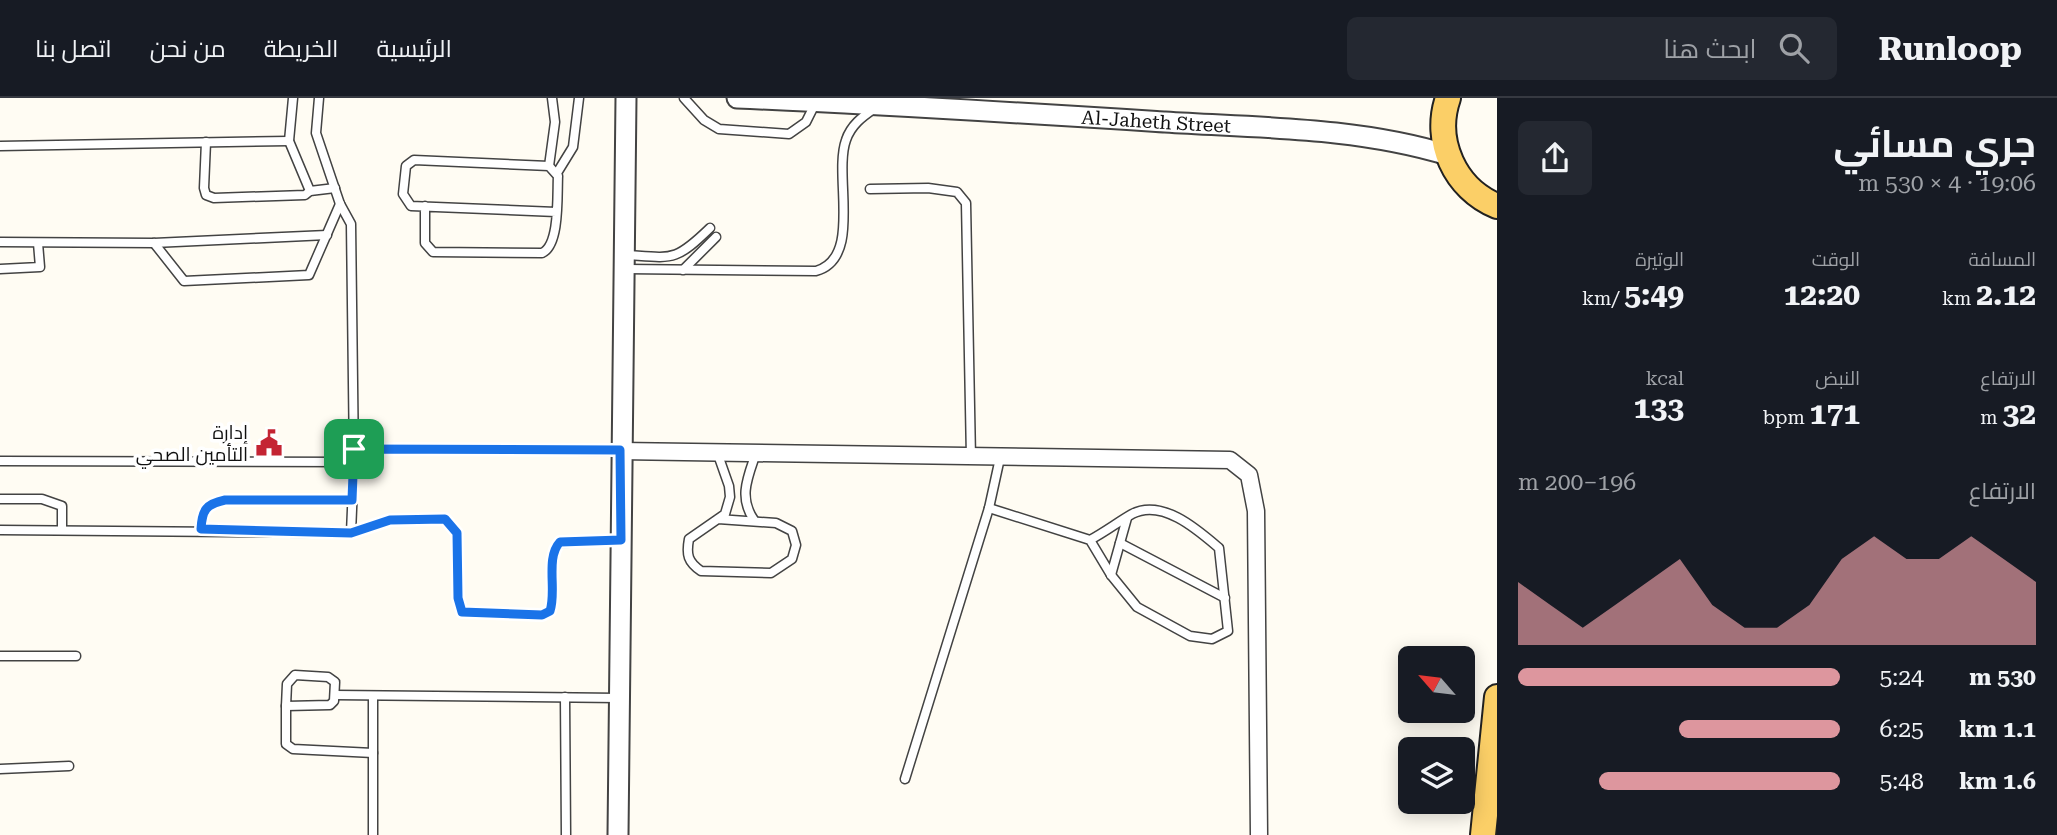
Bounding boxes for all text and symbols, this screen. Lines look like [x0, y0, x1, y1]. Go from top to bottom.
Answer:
search box [1347, 17, 1837, 80]
icon: search [1775, 29, 1813, 67]
text: Runloop [1879, 29, 2022, 68]
text: ابحث هنا [1663, 34, 1757, 64]
text: اتصل بنا [35, 35, 112, 63]
text: من نحن [150, 35, 226, 63]
text: الخريطة [264, 35, 339, 63]
text: الرئيسية [377, 35, 452, 63]
street label: Al-Jaheth Street [1081, 106, 1232, 137]
button: share [1518, 121, 1592, 195]
text: جري مسائي [1833, 122, 2036, 166]
text: 19:06 · 4 × 530 m [1858, 170, 2036, 197]
text: الوتيرة [1635, 248, 1684, 271]
text: الوقت [1812, 248, 1860, 271]
text: المسافة [1968, 248, 2036, 271]
text: 5:49 [1624, 277, 1684, 312]
text: 12:20 [1783, 277, 1860, 312]
text: 2.12 [1976, 277, 2036, 312]
text: /km [1582, 287, 1624, 310]
text: km [1942, 287, 1976, 310]
text: kcal [1646, 367, 1684, 390]
text: النبض [1815, 367, 1860, 390]
text: الارتفاع [1980, 367, 2036, 390]
text: 133 [1634, 390, 1684, 425]
text: 171 [1810, 396, 1860, 431]
text: 32 [2002, 396, 2036, 431]
text: bpm [1763, 406, 1810, 429]
text: m [1980, 406, 2002, 429]
pin [324, 419, 384, 479]
place label: إدارة التأمين الصحي [136, 421, 248, 469]
public building icon: إدارة التأمين الصحي [254, 428, 284, 458]
icon: arrive [335, 430, 373, 468]
text: 196–200 m [1518, 469, 1636, 496]
text: الارتفاع [1969, 478, 2036, 505]
north arrow [1398, 646, 1475, 723]
map controls [1398, 646, 1475, 814]
text: 5:24 [1879, 664, 1924, 691]
text: 530 m [1969, 664, 2036, 691]
text: 6:25 [1879, 716, 1924, 743]
text: 1.1 km [1959, 716, 2036, 743]
button: layers [1398, 737, 1475, 814]
text: 5:48 [1879, 768, 1924, 795]
text: 1.6 km [1959, 768, 2036, 795]

